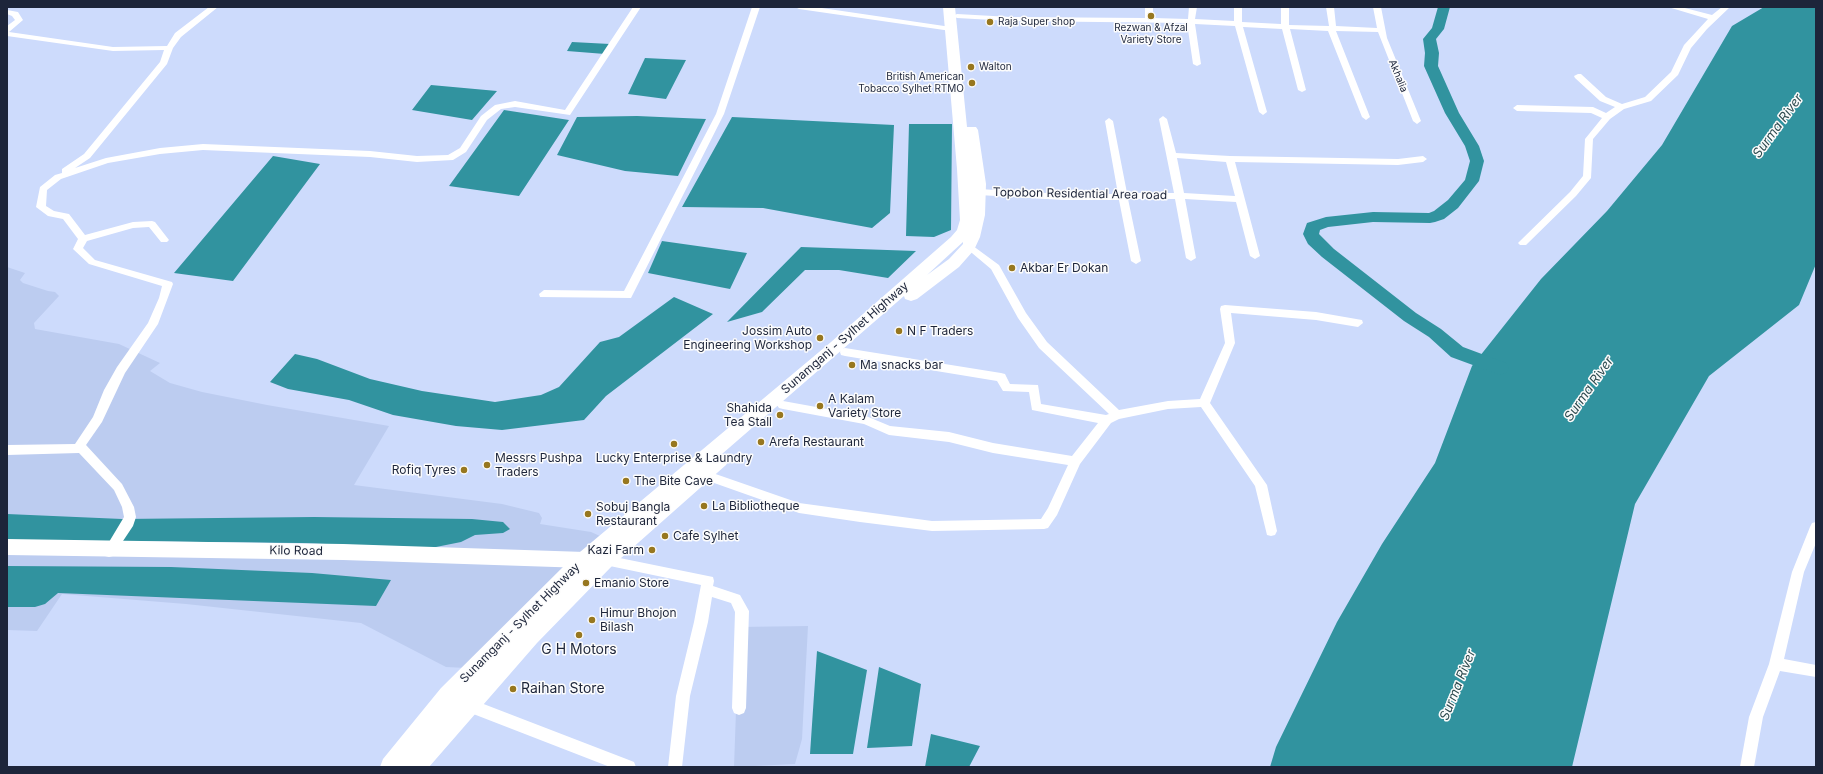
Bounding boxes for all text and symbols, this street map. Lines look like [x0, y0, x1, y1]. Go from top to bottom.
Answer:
marker: Rezwan & Afzal Variety Store [1146, 11, 1156, 21]
place label: Raja Super shop [998, 16, 1075, 28]
marker: Raja Super shop [985, 17, 995, 27]
place label: Rezwan & Afzal Variety Store [1114, 22, 1188, 46]
street label: Akhalia [1386, 58, 1410, 94]
place label: Walton [979, 61, 1012, 73]
marker: Walton [966, 62, 976, 72]
place label: British American Tobacco Sylhet RTMO [858, 71, 964, 94]
marker: British American Tobacco Sylhet RTMO [967, 78, 977, 88]
water label: Surma River [1750, 91, 1806, 161]
street label: Topobon Residential Area road [993, 185, 1167, 203]
place label: Akbar Er Dokan [1020, 261, 1108, 275]
marker: Akbar Er Dokan [1007, 263, 1017, 273]
street label: Sunamganj - Sylhet Highway [779, 279, 911, 397]
place label: Jossim Auto Engineering Workshop [683, 324, 812, 352]
place label: N F Traders [907, 324, 973, 338]
marker: N F Traders [894, 326, 904, 336]
marker: Jossim Auto Engineering Workshop [815, 333, 825, 343]
water label: Surma River [1561, 354, 1617, 424]
place label: Ma snacks bar [860, 358, 943, 372]
marker: Ma snacks bar [847, 360, 857, 370]
place label: A Kalam Variety Store [828, 392, 901, 420]
place label: Shahida Tea Stall [724, 401, 772, 429]
marker: A Kalam Variety Store [815, 401, 825, 411]
marker: Shahida Tea Stall [775, 410, 785, 420]
place label: Arefa Restaurant [769, 435, 864, 449]
marker: Arefa Restaurant [756, 437, 766, 447]
marker: Lucky Enterprise & Laundry [669, 439, 679, 449]
place label: Messrs Pushpa Traders [495, 451, 582, 479]
place label: Lucky Enterprise & Laundry [596, 451, 752, 465]
marker: Messrs Pushpa Traders [482, 460, 492, 470]
place label: Rofiq Tyres [392, 463, 456, 477]
marker: Rofiq Tyres [459, 465, 469, 475]
place label: The Bite Cave [634, 474, 713, 488]
marker: The Bite Cave [621, 476, 631, 486]
place label: La Bibliotheque [712, 499, 799, 513]
place label: Sobuj Bangla Restaurant [596, 500, 670, 528]
marker: La Bibliotheque [699, 501, 709, 511]
marker: Sobuj Bangla Restaurant [583, 509, 593, 519]
place label: Cafe Sylhet [673, 529, 738, 543]
marker: Cafe Sylhet [660, 531, 670, 541]
street label: Kilo Road [269, 543, 323, 559]
place label: Kazi Farm [588, 543, 644, 557]
marker: Kazi Farm [647, 545, 657, 555]
street label: Sunamganj - Sylhet Highway [457, 560, 583, 686]
place label: Emanio Store [594, 576, 669, 590]
marker: Emanio Store [581, 578, 591, 588]
place label: Himur Bhojon Bilash [600, 606, 677, 634]
marker: Himur Bhojon Bilash [587, 615, 597, 625]
marker: G H Motors [574, 630, 584, 640]
place label: G H Motors [541, 642, 617, 658]
water label: Surma River [1437, 647, 1479, 723]
place label: Raihan Store [521, 681, 605, 697]
marker: Raihan Store [508, 684, 518, 694]

